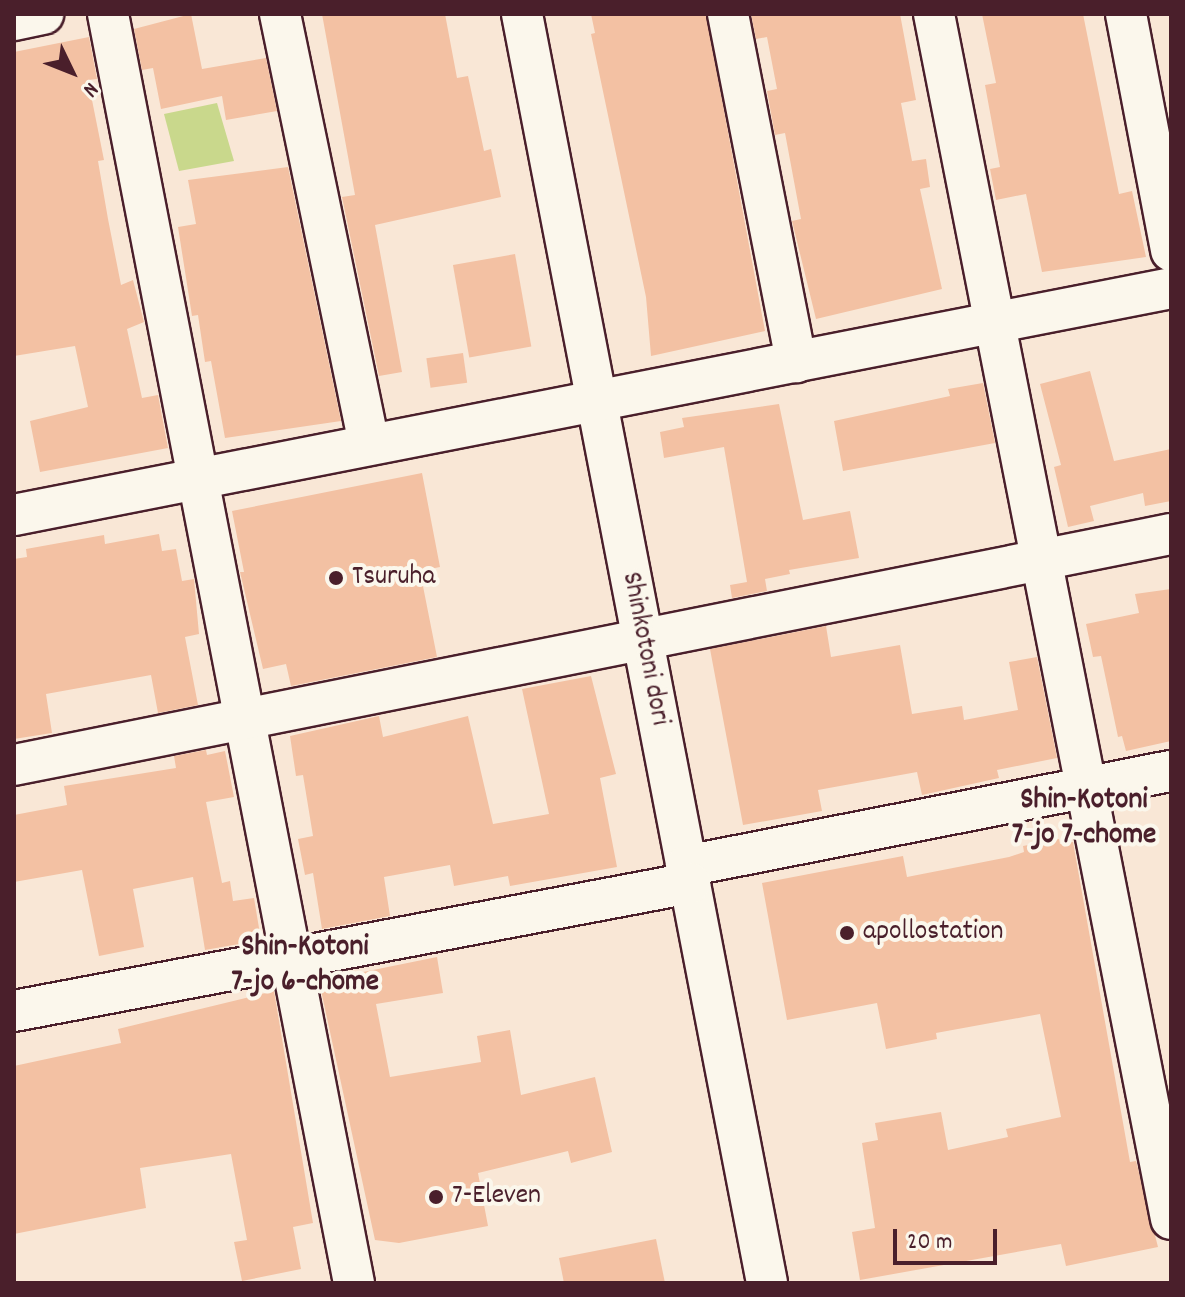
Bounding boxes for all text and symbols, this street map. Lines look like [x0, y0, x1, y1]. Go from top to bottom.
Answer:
north arrow [32, 32, 112, 112]
text: N [75, 74, 105, 103]
place label: Tsuruha [352, 561, 435, 595]
marker: Tsuruha [327, 569, 345, 587]
street label: Shinkotoni dori [613, 569, 675, 729]
district label: Shin-Kotoni 7-jo 7-chome [1012, 784, 1156, 854]
place label: apollostation [863, 916, 1003, 950]
marker: apollostation [838, 924, 856, 942]
district label: Shin-Kotoni 7-jo 6-chome [231, 931, 379, 1002]
place label: 7-Eleven [452, 1180, 541, 1214]
marker: 7-Eleven [427, 1188, 445, 1206]
scale bar [897, 1213, 1001, 1263]
text: 20 m [907, 1226, 953, 1260]

